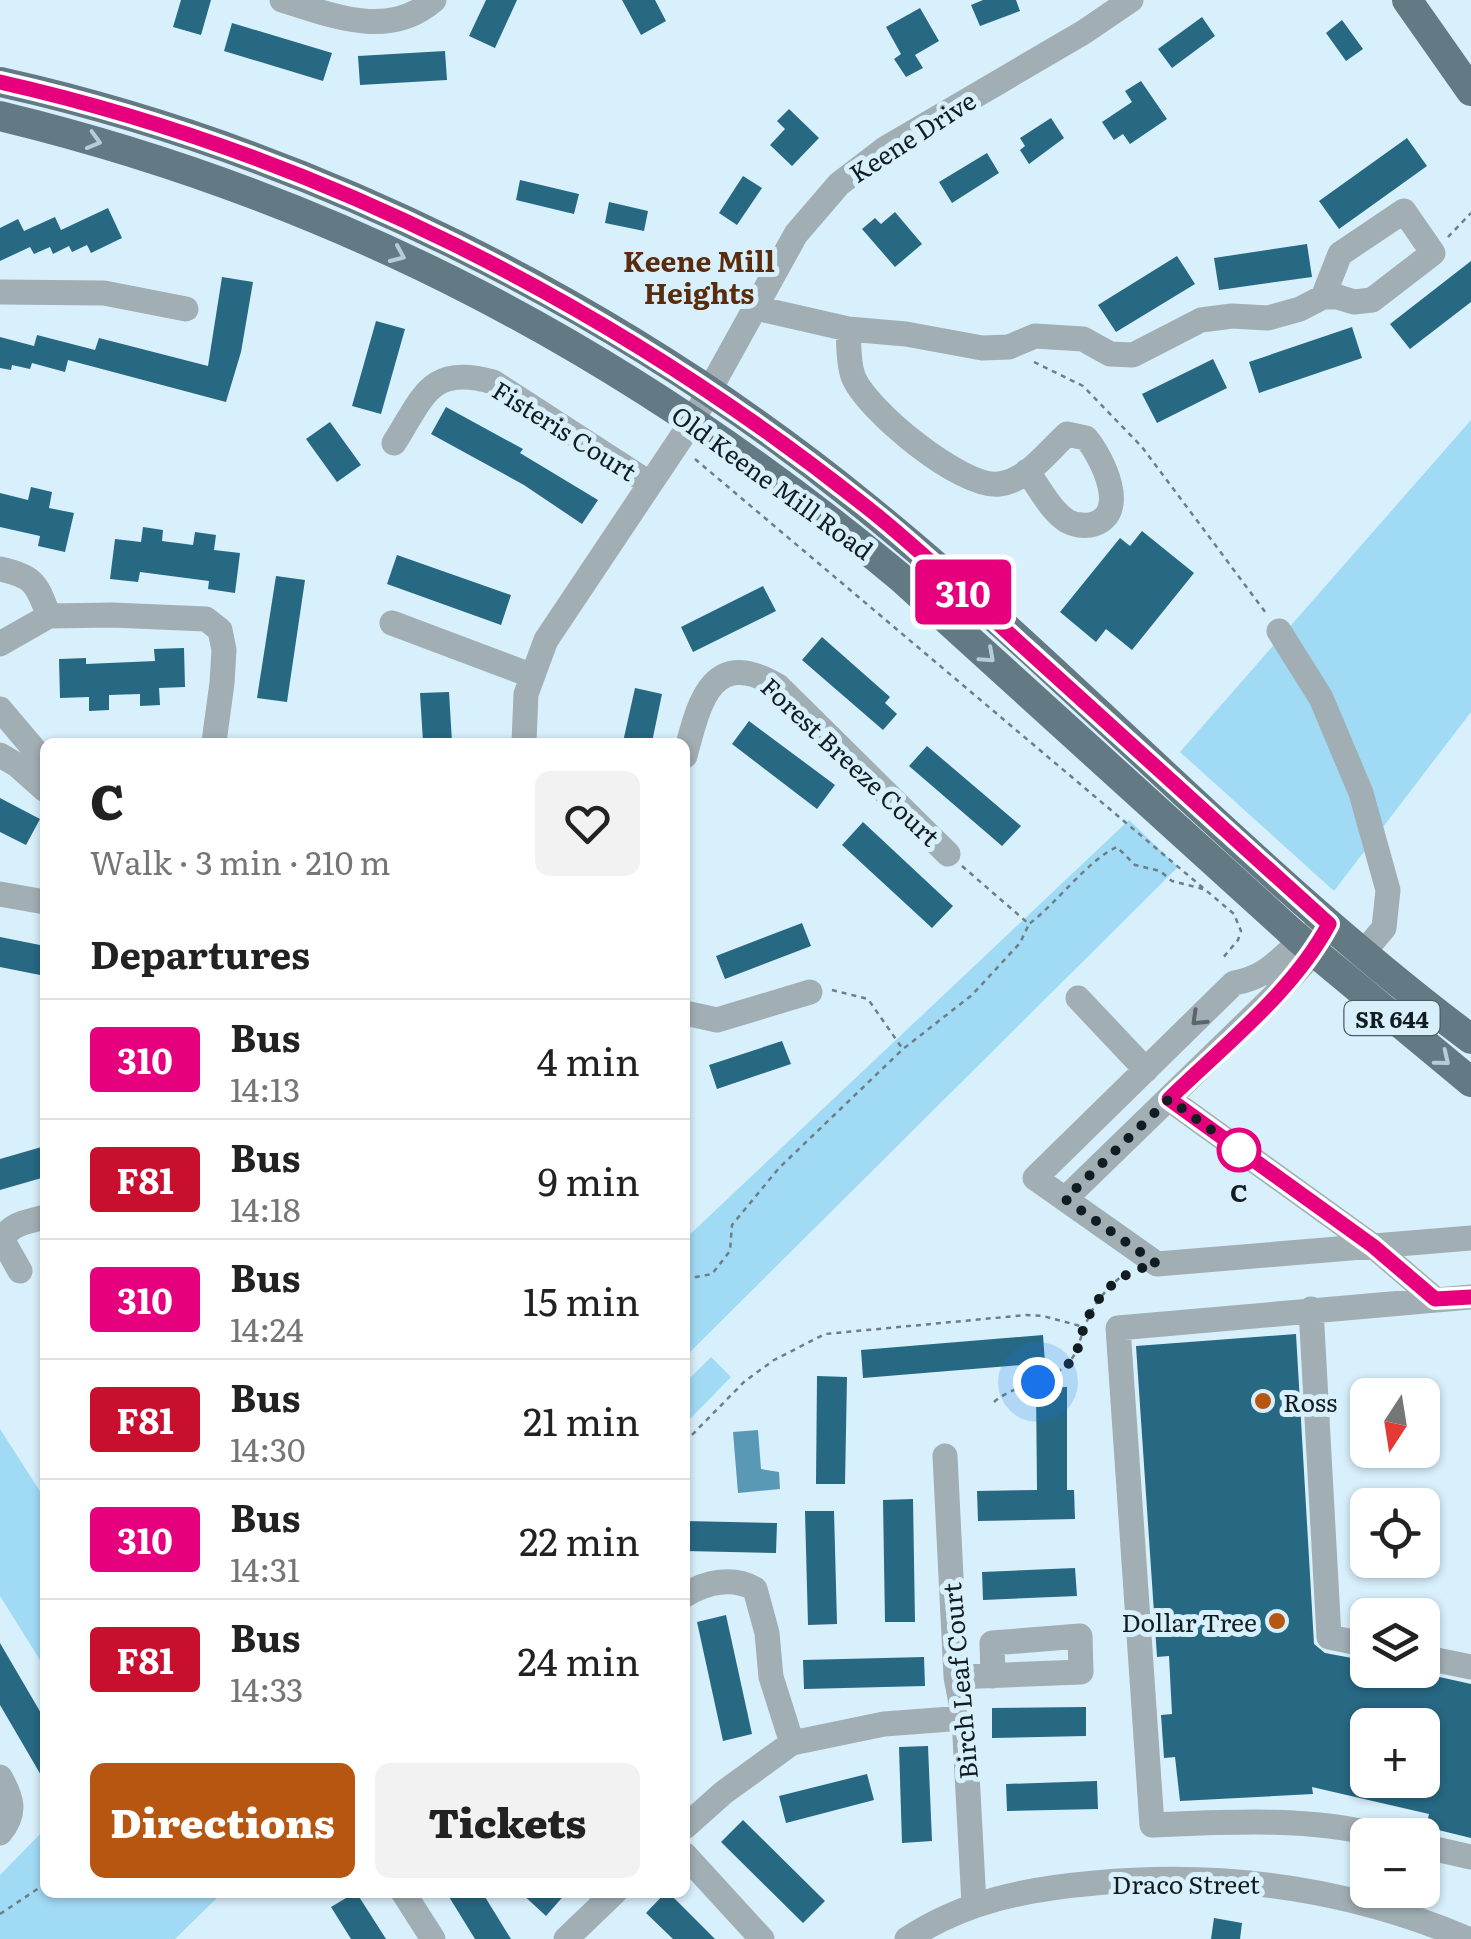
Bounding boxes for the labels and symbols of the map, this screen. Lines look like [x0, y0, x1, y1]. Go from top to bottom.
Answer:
street label: Keene Drive [841, 81, 983, 191]
one-way arrow [85, 129, 102, 150]
district label: Keene Mill Heights [623, 239, 775, 313]
one-way arrow [388, 243, 406, 263]
street label: Fisteris Court [486, 371, 644, 489]
street label: Old Keene Mill Road [665, 396, 881, 568]
line badge: 310 [906, 560, 1020, 624]
one-way arrow [976, 644, 994, 662]
street label: Forest Breeze Court [753, 668, 949, 854]
road number: SR 644 [1344, 1001, 1440, 1035]
one-way arrow [1191, 1007, 1209, 1025]
one-way arrow [1432, 1047, 1450, 1065]
marker: C [1218, 1129, 1260, 1171]
place label: C [1230, 1173, 1248, 1210]
your location [1013, 1357, 1063, 1407]
north arrow [1350, 1378, 1440, 1468]
place label: Ross [1283, 1383, 1337, 1420]
marker: Ross [1252, 1390, 1274, 1412]
street label: Birch Leaf Court [932, 1581, 986, 1781]
place label: Dollar Tree [1121, 1603, 1257, 1640]
marker: Dollar Tree [1266, 1610, 1288, 1632]
street label: Draco Street [1112, 1865, 1260, 1902]

